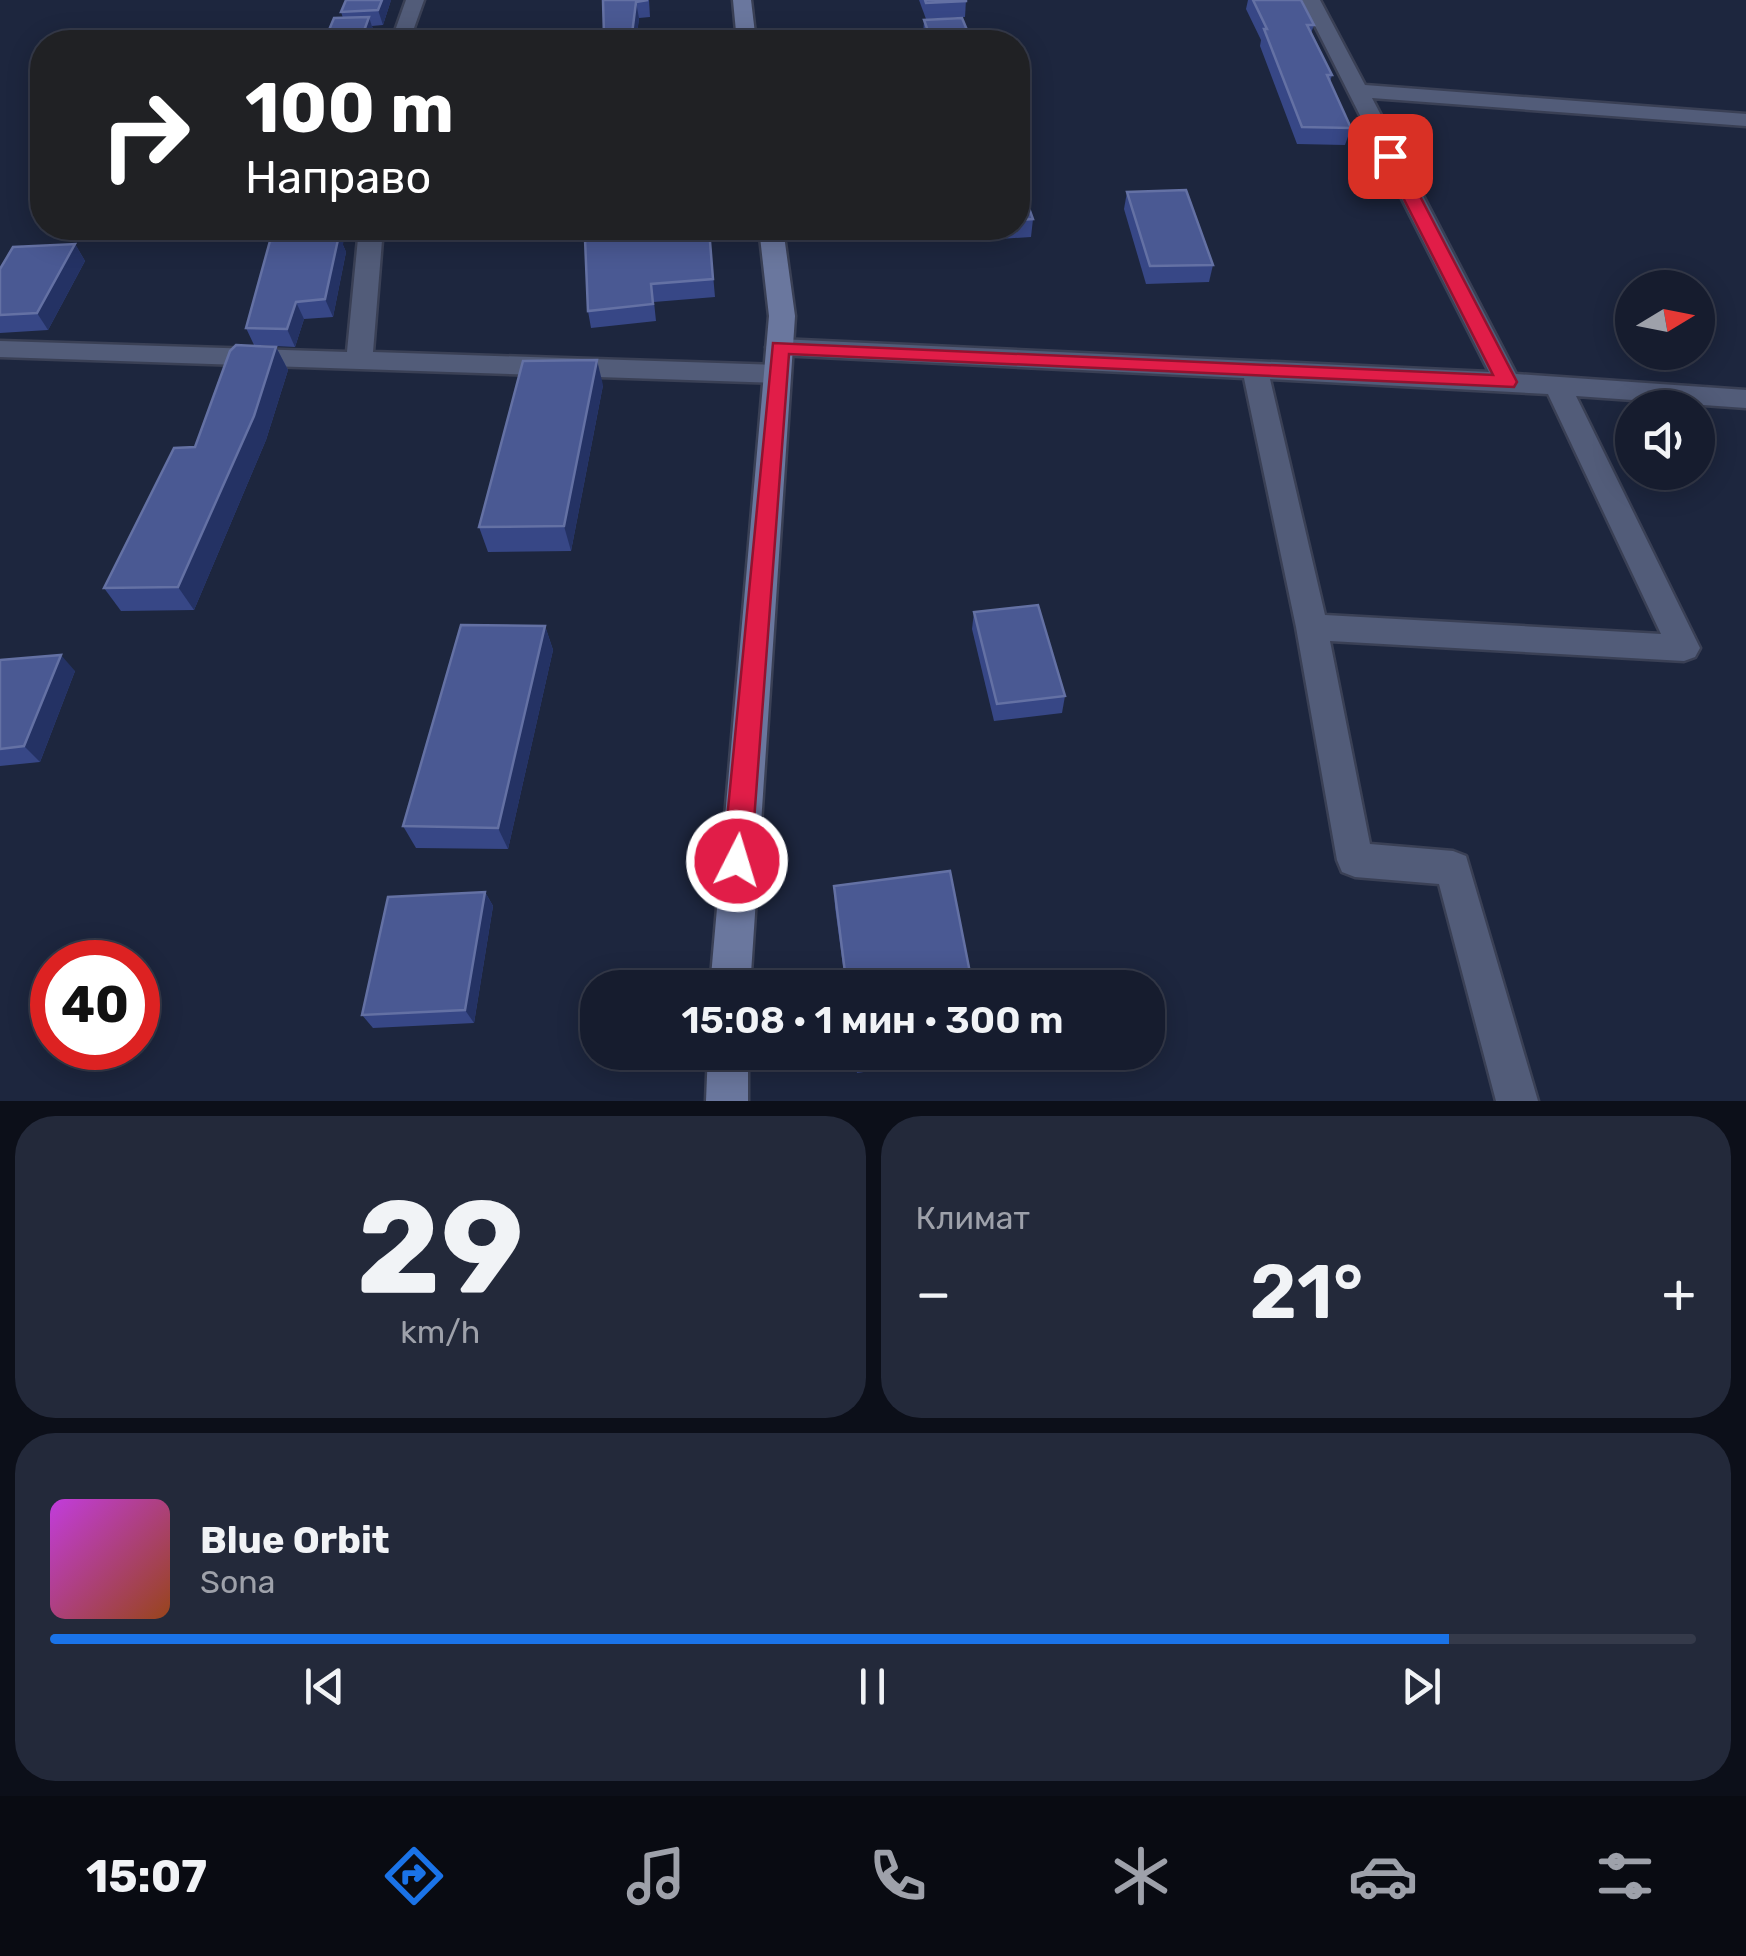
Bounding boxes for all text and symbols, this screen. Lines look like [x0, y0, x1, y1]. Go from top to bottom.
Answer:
text: 100 m [245, 67, 454, 150]
icon: right [80, 70, 210, 200]
pin [1348, 114, 1433, 199]
icon: arrive [1363, 129, 1418, 184]
text: Направо [245, 151, 431, 204]
north arrow [1615, 270, 1715, 370]
map controls [1615, 270, 1715, 490]
button: sound [1615, 390, 1715, 490]
position arrow [685, 809, 789, 913]
speed limit sign: 40 [30, 940, 160, 1070]
text: 15:08 · 1 мин · 300 m [681, 997, 1064, 1043]
text: 29 [356, 1170, 524, 1325]
text: Климат [916, 1199, 1030, 1237]
text: 21° [1250, 1248, 1363, 1337]
text: − [916, 1261, 951, 1326]
text: + [1662, 1261, 1696, 1326]
text: km/h [400, 1313, 480, 1351]
text: Blue Orbit [200, 1517, 390, 1563]
text: Sona [200, 1563, 275, 1601]
icon: previous [297, 1659, 352, 1714]
icon: pause [845, 1659, 900, 1714]
icon: next [1394, 1659, 1449, 1714]
icon: directions [379, 1841, 449, 1911]
icon: music [621, 1841, 691, 1911]
icon: phone [863, 1841, 933, 1911]
icon: climate [1106, 1841, 1176, 1911]
icon: car [1348, 1841, 1418, 1911]
icon: filters [1590, 1841, 1660, 1911]
text: 15:07 [86, 1850, 207, 1903]

